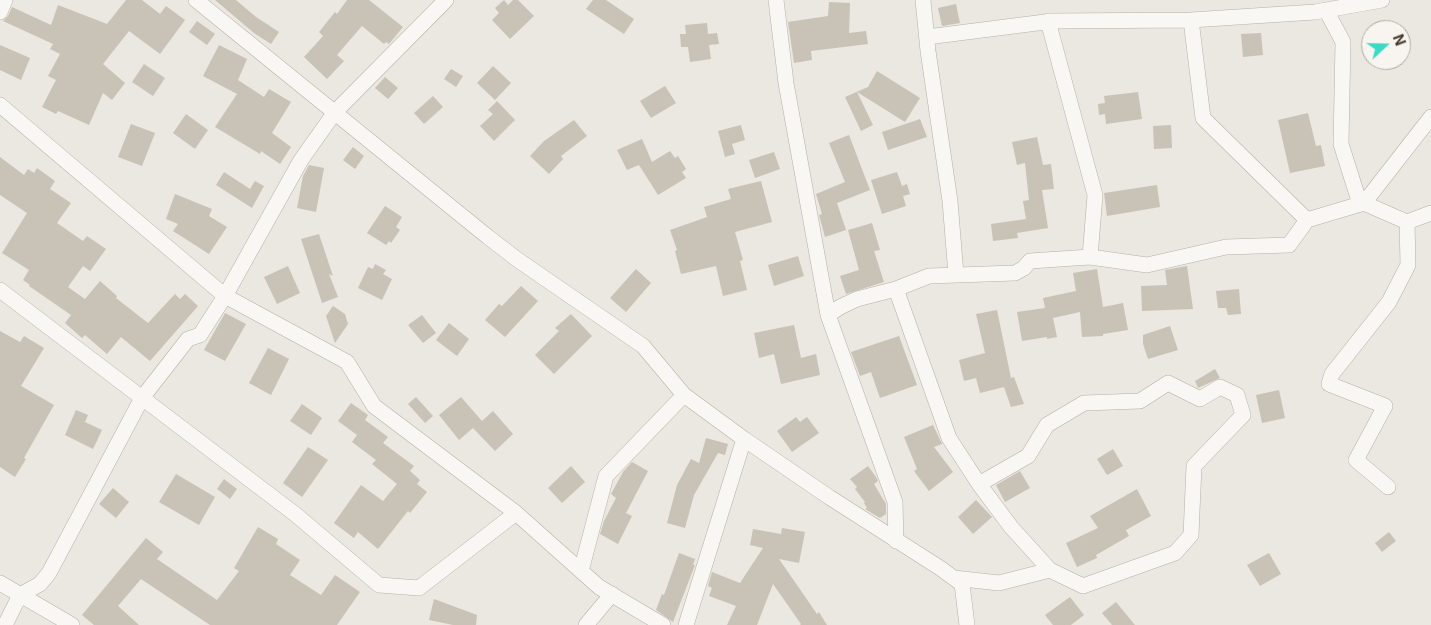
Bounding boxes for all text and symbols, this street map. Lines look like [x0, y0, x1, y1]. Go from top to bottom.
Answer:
north arrow [1361, 20, 1411, 70]
text: N [1390, 32, 1409, 48]

